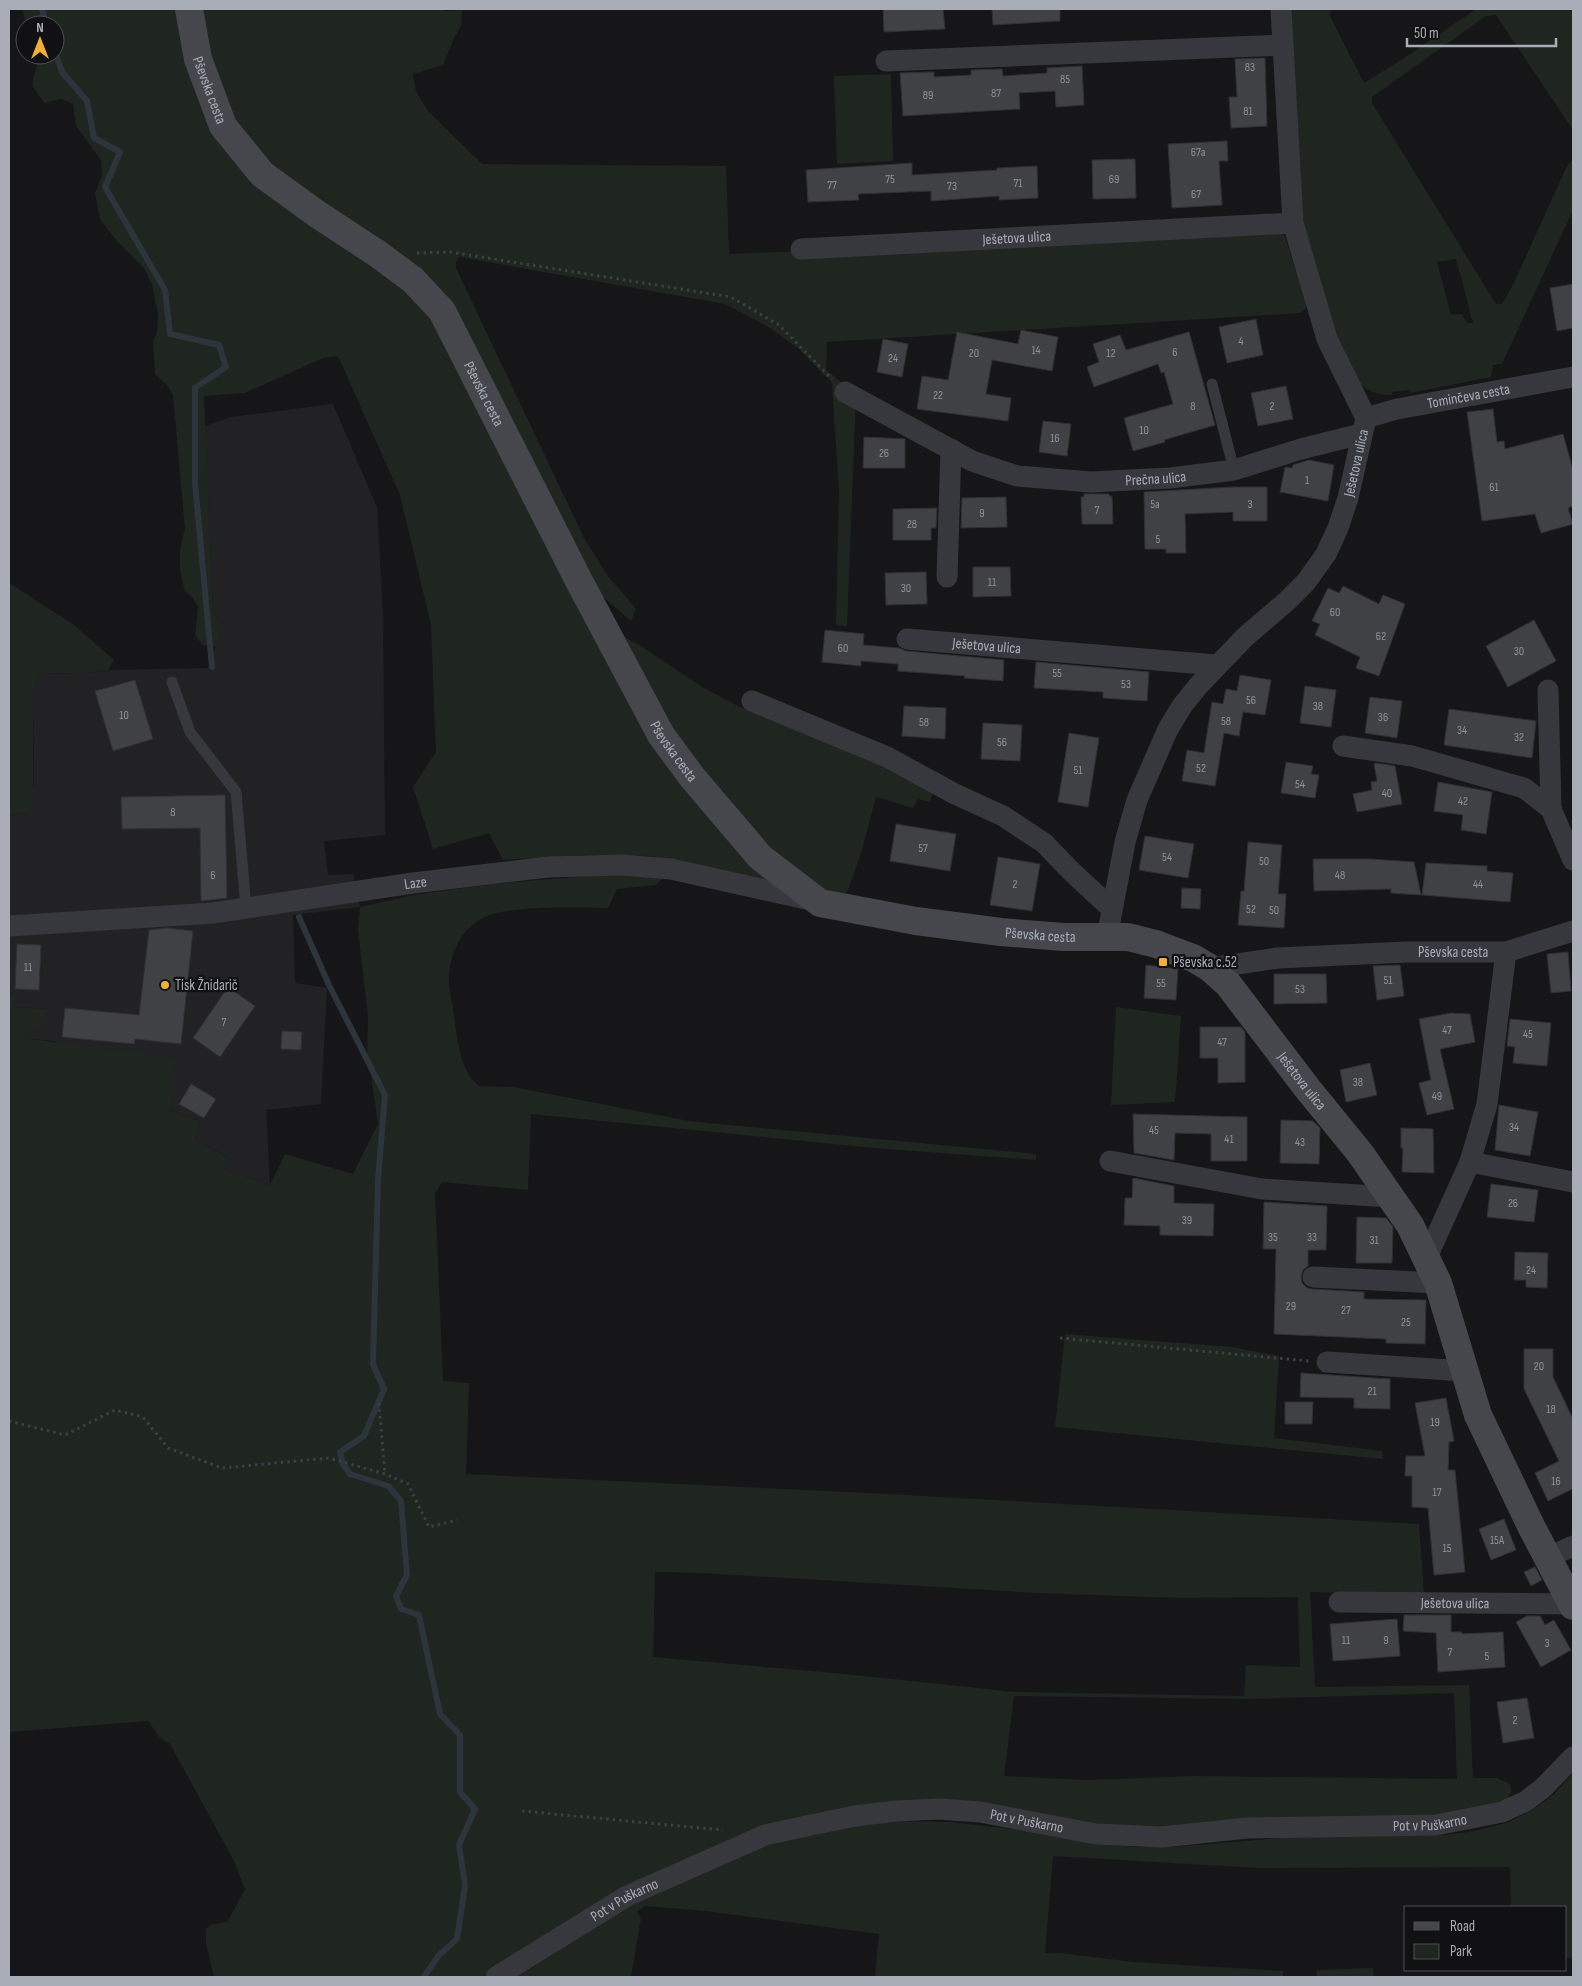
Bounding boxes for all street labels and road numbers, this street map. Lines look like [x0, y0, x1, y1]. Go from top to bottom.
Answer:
street label: Pševska cesta [188, 54, 230, 127]
street label: Ješetova ulica [981, 227, 1052, 249]
street label: Pševska cesta [459, 358, 508, 430]
street label: Tominčeva cesta [1426, 380, 1512, 413]
street label: Ješetova ulica [1339, 427, 1373, 500]
street label: Prečna ulica [1125, 467, 1187, 490]
street label: Ješetova ulica [951, 634, 1022, 659]
street label: Pševska cesta [645, 718, 701, 786]
street label: Laze [403, 872, 428, 894]
street label: Pševska cesta [1004, 923, 1076, 947]
street label: Pševska cesta [1418, 943, 1489, 962]
street label: Ješetova ulica [1272, 1048, 1330, 1114]
street label: Ješetova ulica [1420, 1594, 1490, 1613]
street label: Pot v Puškarno [988, 1805, 1065, 1838]
street label: Pot v Puškarno [1393, 1810, 1468, 1836]
street label: Pot v Puškarno [587, 1874, 661, 1926]

